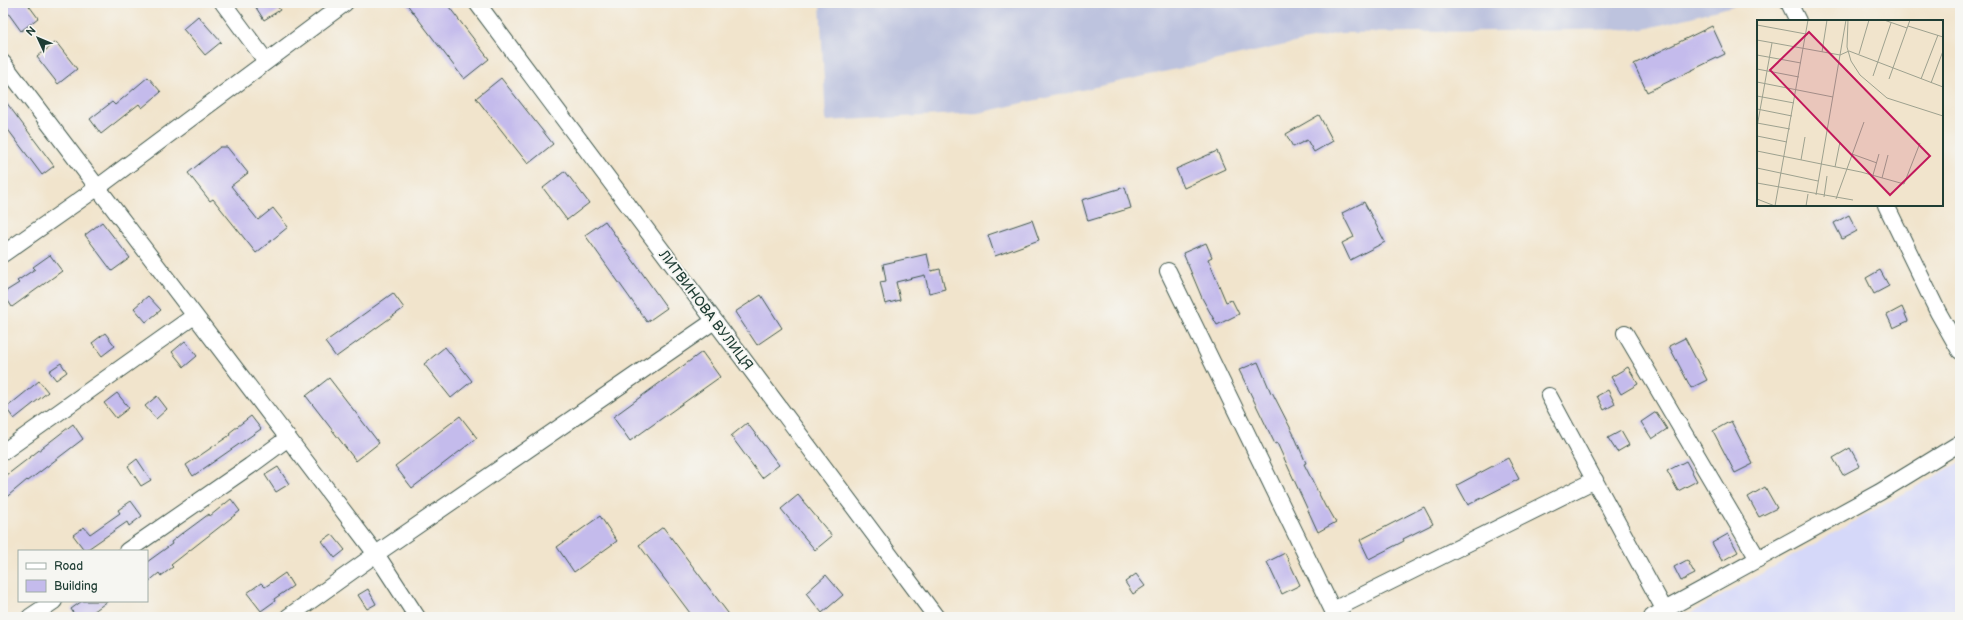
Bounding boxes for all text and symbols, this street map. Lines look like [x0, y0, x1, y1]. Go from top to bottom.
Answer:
north arrow [18, 18, 58, 58]
inset map [1757, 20, 1943, 206]
text: N [24, 24, 39, 39]
street label: ЛИТВИНОВА ВУЛИЦЯ [655, 246, 757, 373]
legend [18, 550, 148, 602]
text: Road [54, 559, 83, 574]
text: Building [54, 579, 98, 594]

